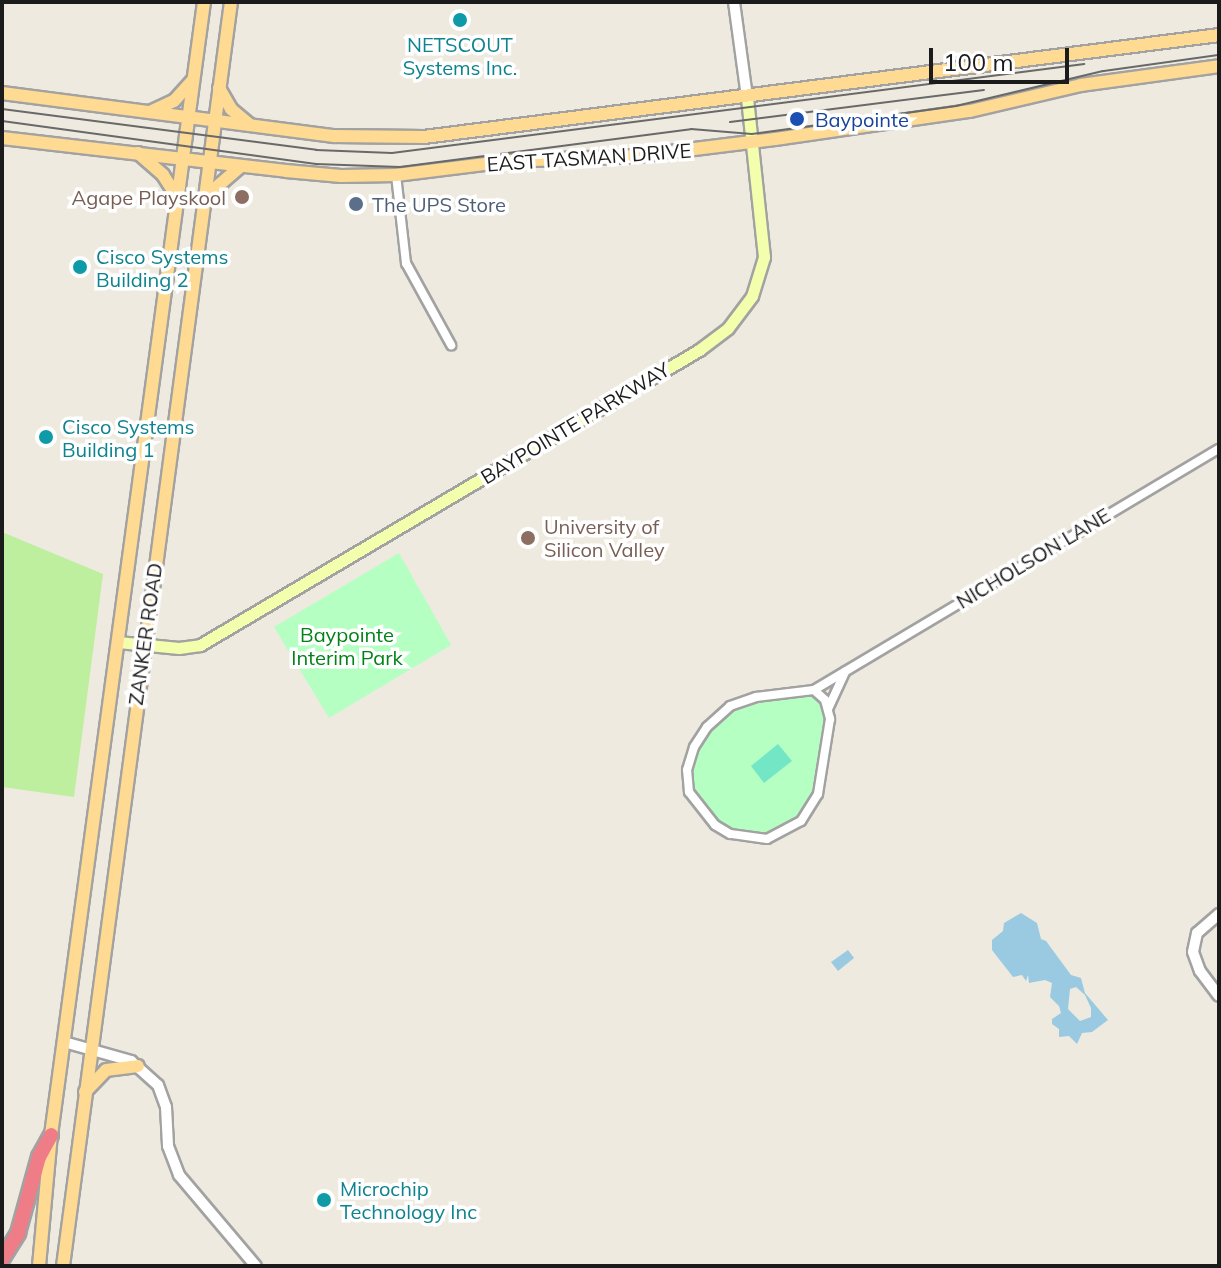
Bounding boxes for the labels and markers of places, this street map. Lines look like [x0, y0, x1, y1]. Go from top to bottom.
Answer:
marker: NETSCOUT Systems Inc. [451, 11, 469, 29]
place label: NETSCOUT Systems Inc. [403, 32, 517, 79]
place label: Baypointe [815, 107, 909, 131]
marker: Baypointe [786, 108, 808, 130]
place label: Agape Playskool [72, 185, 226, 209]
marker: Agape Playskool [233, 188, 251, 206]
place label: The UPS Store [372, 192, 506, 216]
marker: The UPS Store [347, 195, 365, 213]
place label: Cisco Systems Building 2 [96, 244, 229, 291]
marker: Cisco Systems Building 2 [71, 258, 89, 276]
place label: Cisco Systems Building 1 [62, 414, 195, 461]
marker: Cisco Systems Building 1 [37, 428, 55, 446]
place label: University of Silicon Valley [544, 514, 665, 561]
marker: University of Silicon Valley [519, 529, 537, 547]
place label: Microchip Technology Inc [340, 1176, 477, 1223]
marker: Microchip Technology Inc [315, 1191, 333, 1209]

